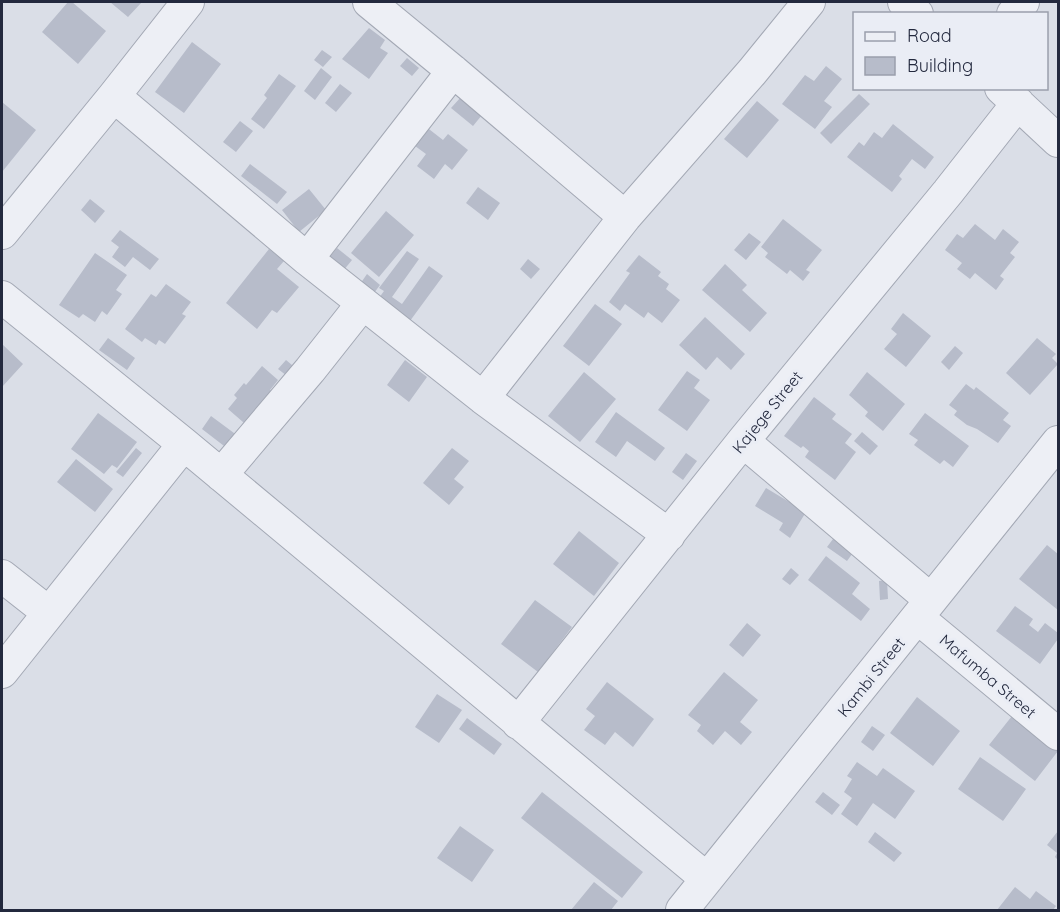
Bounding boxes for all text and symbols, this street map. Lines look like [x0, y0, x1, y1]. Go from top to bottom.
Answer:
legend [853, 12, 1048, 90]
text: Road [907, 24, 952, 47]
text: Building [907, 54, 973, 77]
street label: Kajege Street [728, 367, 806, 457]
street label: Mafumba Street [936, 630, 1040, 722]
street label: Kambi Street [833, 633, 909, 721]

